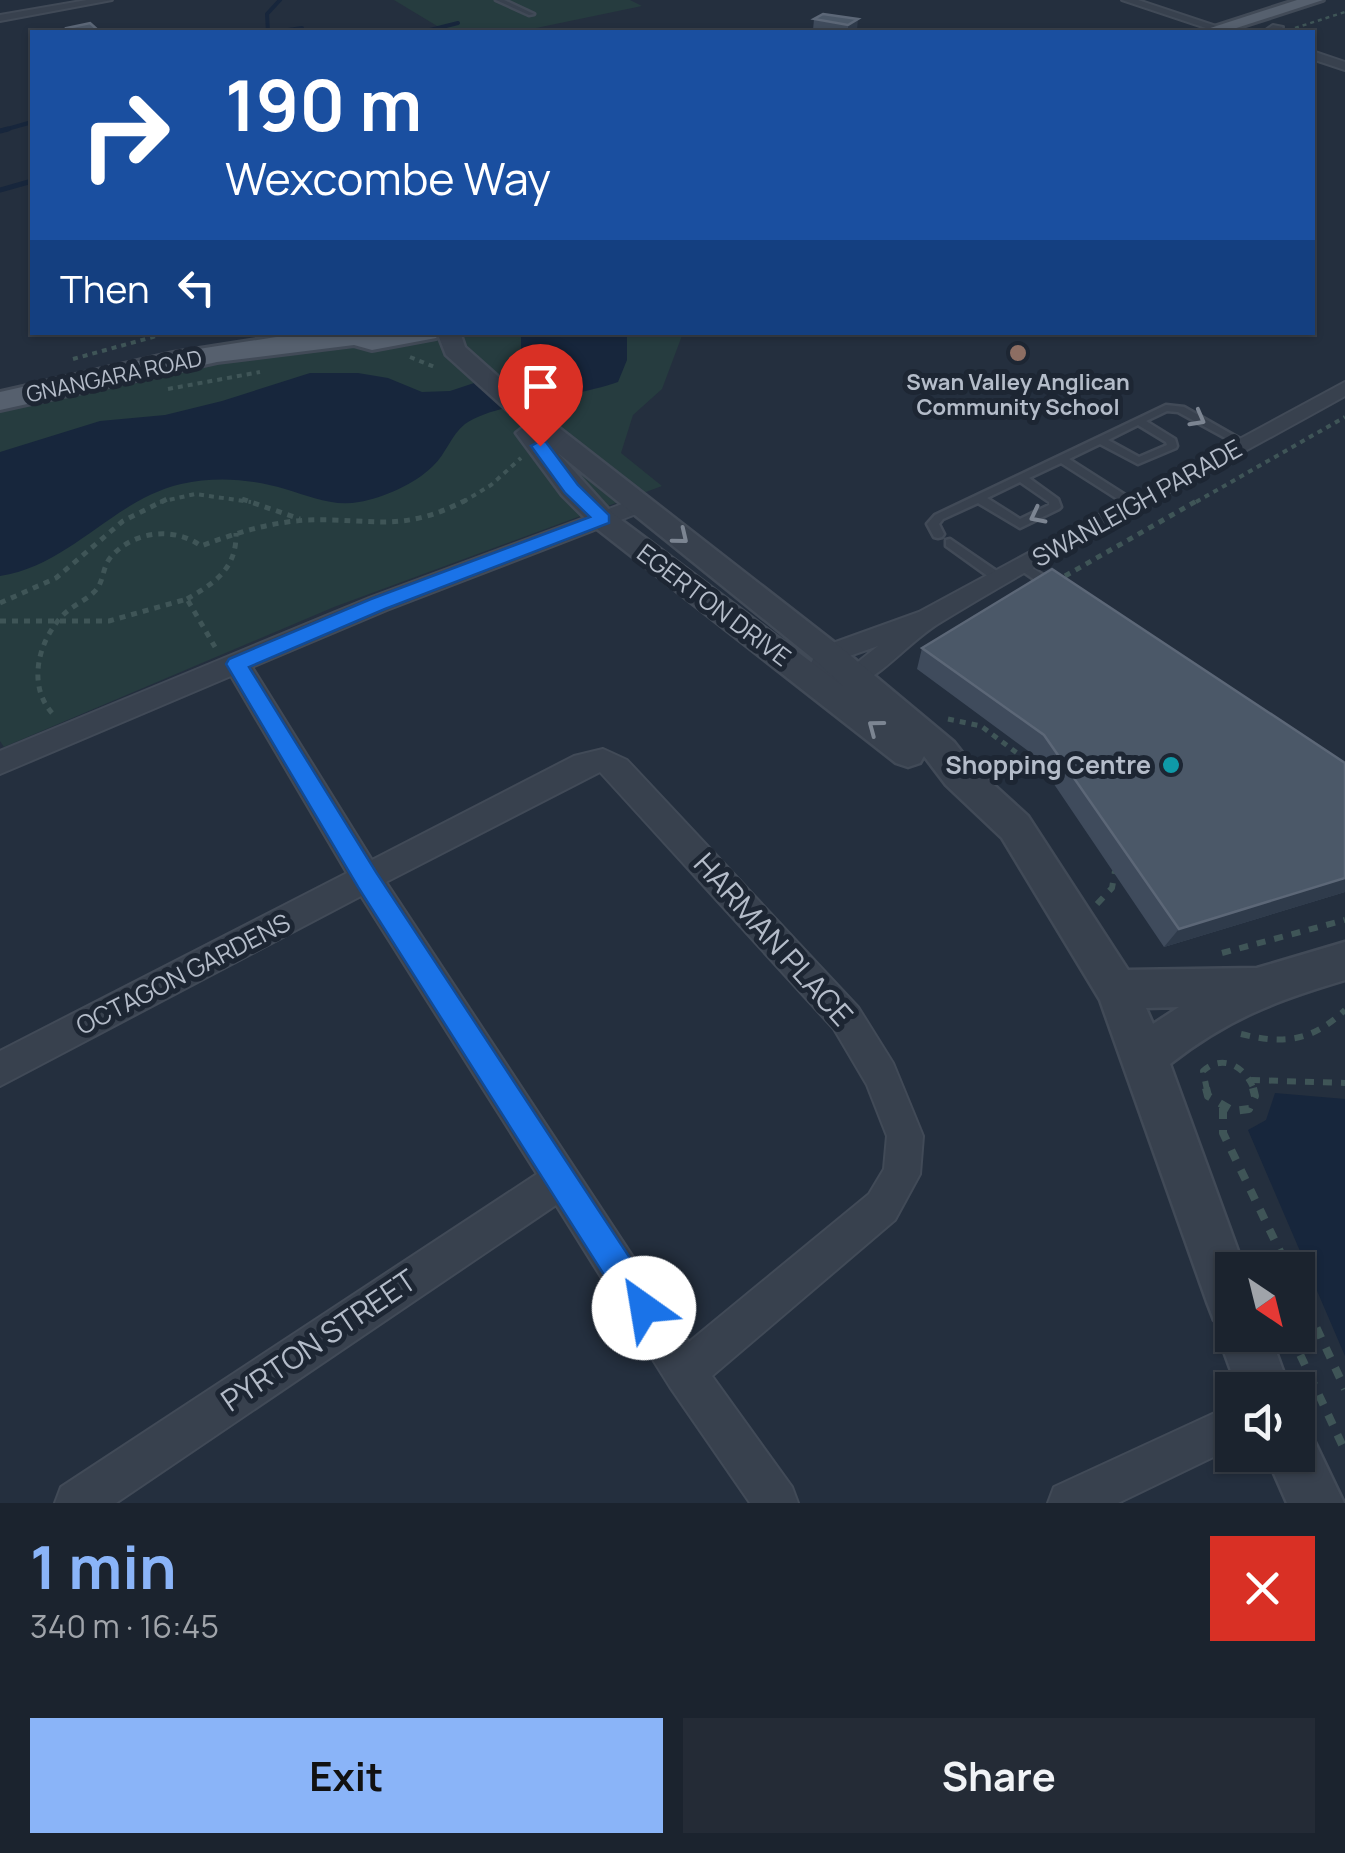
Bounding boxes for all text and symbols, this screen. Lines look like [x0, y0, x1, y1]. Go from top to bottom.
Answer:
text: 190 m [225, 56, 422, 152]
icon: right [60, 70, 190, 200]
text: Wexcombe Way [225, 147, 551, 209]
icon: left [169, 260, 224, 315]
text: Then [60, 262, 149, 314]
marker: Swan Valley Anglican Community School [1007, 342, 1029, 364]
street label: GNANGARA ROAD [23, 343, 205, 409]
pin [498, 344, 583, 447]
icon: arrive [513, 359, 568, 414]
place label: Swan Valley Anglican Community School [906, 367, 1130, 422]
one-way arrow [1187, 406, 1205, 426]
street label: SWANLEIGH PARADE [1026, 430, 1248, 575]
one-way arrow [1030, 504, 1048, 523]
one-way arrow [670, 525, 688, 542]
street label: EGERTON DRIVE [630, 535, 798, 674]
one-way arrow [868, 722, 886, 739]
place label: Shopping Centre [945, 747, 1151, 782]
marker: Shopping Centre [1160, 754, 1182, 776]
street label: HARMAN PLACE [685, 844, 863, 1034]
street label: OCTAGON GARDENS [70, 904, 296, 1043]
north arrow [1215, 1252, 1315, 1352]
map controls [1215, 1252, 1315, 1472]
position arrow [592, 1256, 696, 1360]
street label: PYRTON STREET [212, 1259, 424, 1420]
button: sound [1215, 1372, 1315, 1472]
text: 1 min [30, 1525, 177, 1607]
button: close [1210, 1536, 1315, 1641]
text: 340 m · 16:45 [30, 1604, 219, 1648]
button: Exit [30, 1718, 663, 1833]
button: Share [683, 1718, 1315, 1833]

